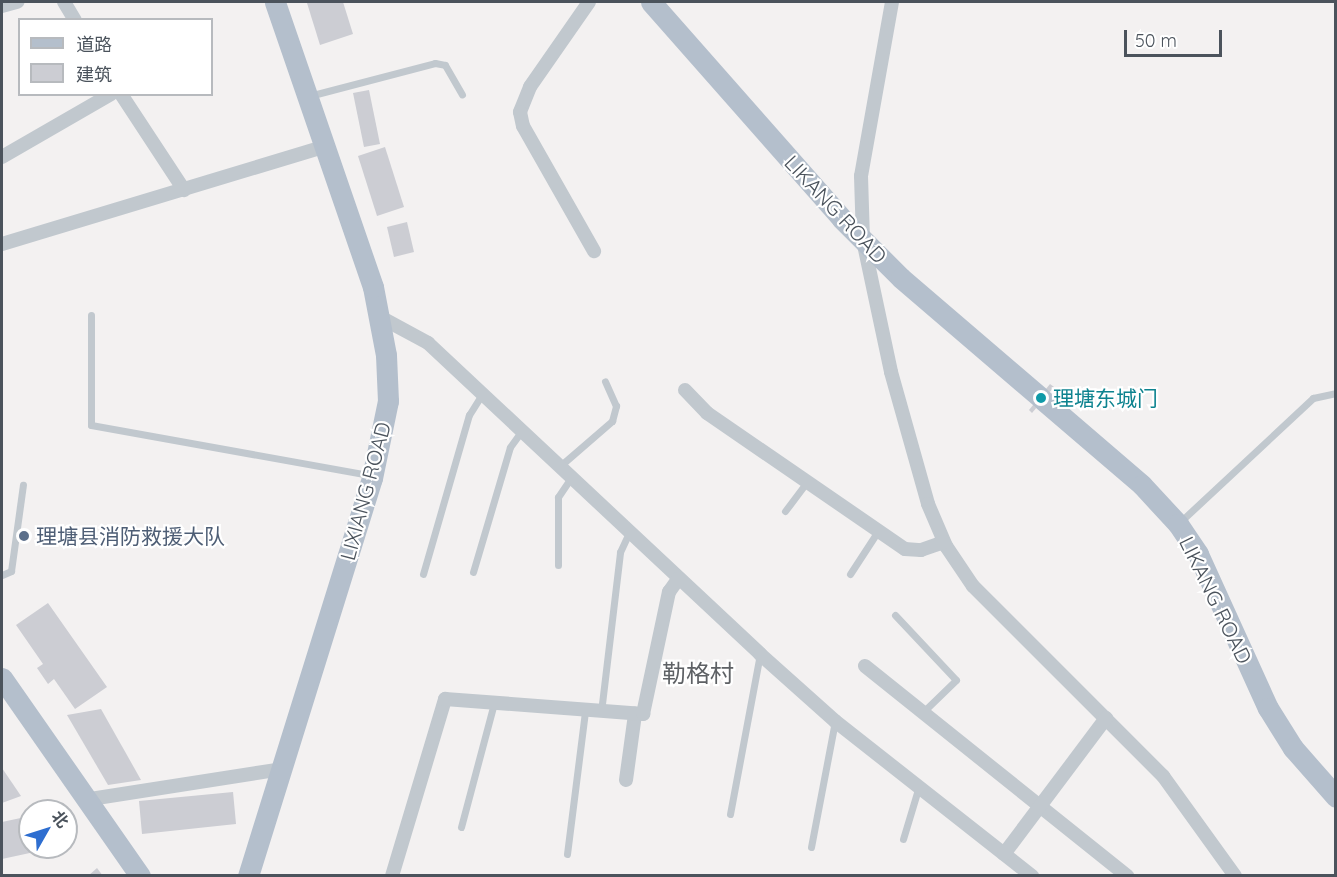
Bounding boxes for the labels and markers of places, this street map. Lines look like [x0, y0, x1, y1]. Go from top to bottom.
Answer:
place label: 理塘东城门 [1053, 385, 1158, 411]
marker: 理塘东城门 [1034, 391, 1048, 405]
place label: 理塘县消防救援大队 [36, 523, 225, 549]
marker: 理塘县消防救援大队 [17, 529, 31, 543]

